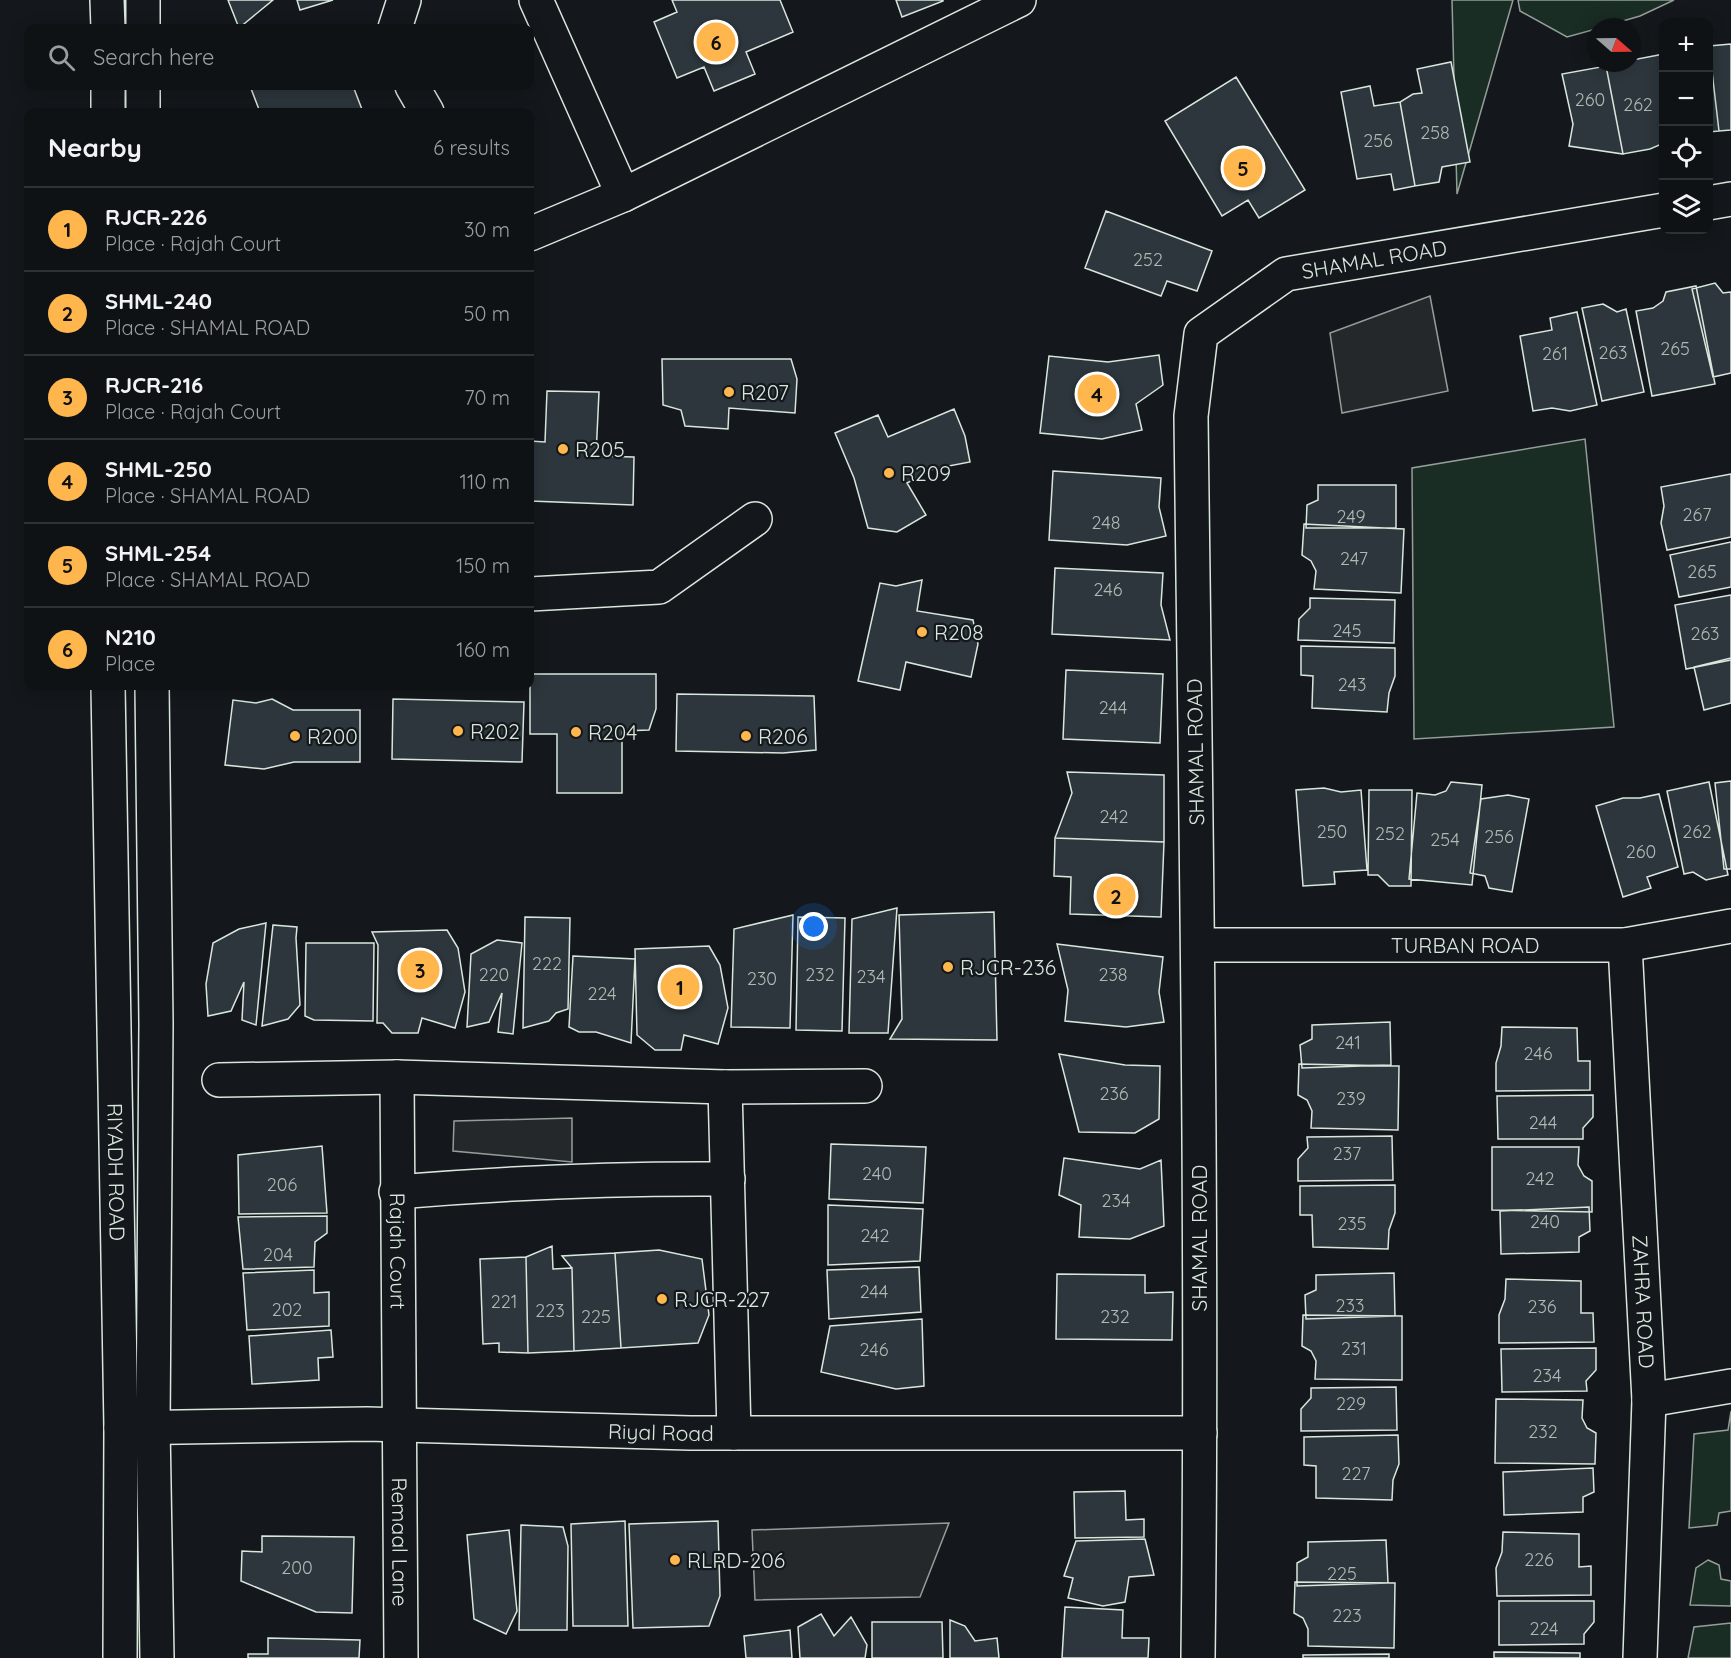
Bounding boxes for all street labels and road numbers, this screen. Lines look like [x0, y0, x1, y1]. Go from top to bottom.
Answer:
street label: SHAMAL ROAD [1299, 234, 1449, 284]
street label: SHAMAL ROAD [1181, 678, 1209, 826]
street label: TURBAN ROAD [1391, 932, 1539, 958]
street label: RIYADH ROAD [102, 1103, 131, 1241]
street label: SHAMAL ROAD [1186, 1165, 1212, 1311]
street label: Rajah Court [385, 1193, 412, 1309]
street label: ZAHRA ROAD [1627, 1234, 1660, 1369]
street label: Riyal Road [608, 1418, 714, 1446]
street label: Remaal Lane [387, 1477, 414, 1607]

